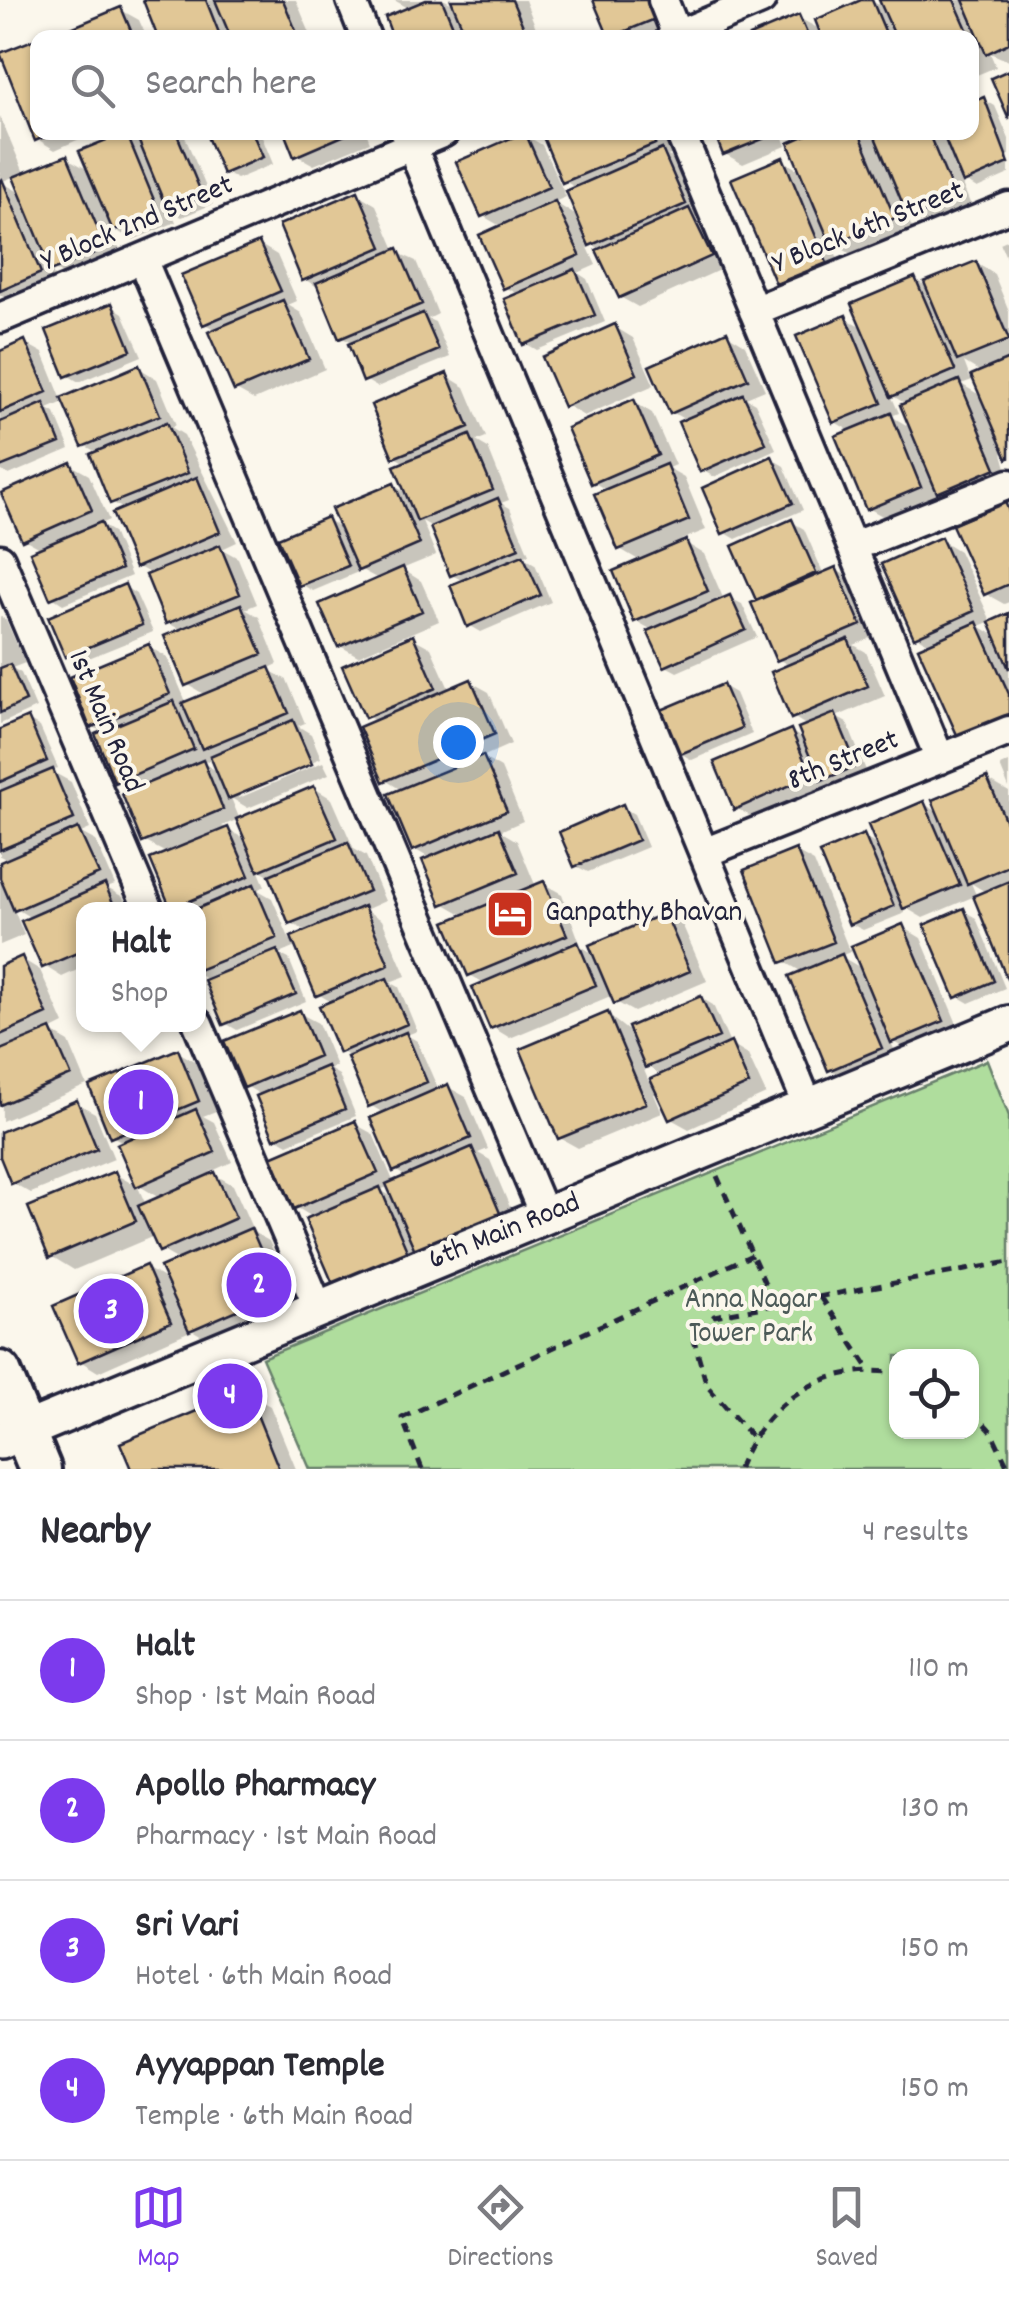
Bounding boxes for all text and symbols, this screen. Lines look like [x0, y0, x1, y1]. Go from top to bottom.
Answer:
search box [30, 30, 979, 140]
icon: search [65, 58, 120, 113]
text: Search here [145, 58, 317, 113]
street label: Y Block 2nd Street [35, 165, 241, 285]
street label: Y Block 6th Street [767, 171, 971, 287]
street label: 1st Main Road [55, 644, 153, 800]
your location [433, 717, 484, 768]
street label: 8th Street [782, 720, 906, 804]
hotel icon: Ganpathy Bhavan [484, 888, 536, 940]
place label: Ganpathy Bhavan [545, 893, 742, 936]
popup [76, 902, 206, 1032]
text: Halt [111, 917, 171, 972]
text: Shop [111, 972, 169, 1018]
pin: 1 [108, 1064, 174, 1140]
street label: 6th Main Road [423, 1183, 587, 1283]
pin: 2 [226, 1248, 292, 1322]
pin: 3 [78, 1274, 144, 1348]
park label: Anna Nagar Tower Park [685, 1280, 817, 1357]
map controls [889, 1349, 979, 1439]
button: locate [889, 1349, 979, 1439]
pin: 4 [198, 1358, 262, 1434]
text: Nearby [40, 1504, 150, 1564]
text: 4 results [862, 1511, 969, 1557]
text: Halt [135, 1620, 195, 1675]
text: 1 [69, 1647, 76, 1693]
text: 110 m [908, 1647, 969, 1693]
text: Shop · 1st Main Road [135, 1675, 376, 1721]
text: Apollo Pharmacy [135, 1760, 375, 1815]
text: 2 [66, 1787, 79, 1833]
text: 130 m [901, 1787, 969, 1833]
text: Pharmacy · 1st Main Road [135, 1815, 437, 1861]
text: Sri Vari [135, 1900, 239, 1955]
text: 3 [65, 1927, 80, 1973]
text: 150 m [900, 1927, 969, 1973]
text: Hotel · 6th Main Road [135, 1955, 392, 2001]
text: Ayyappan Temple [135, 2040, 385, 2095]
text: 4 [66, 2067, 79, 2113]
text: 150 m [900, 2067, 969, 2113]
text: Temple · 6th Main Road [135, 2095, 413, 2141]
tab: Map [131, 2180, 186, 2280]
tab: Directions [448, 2180, 554, 2280]
tab: Saved [816, 2180, 878, 2280]

